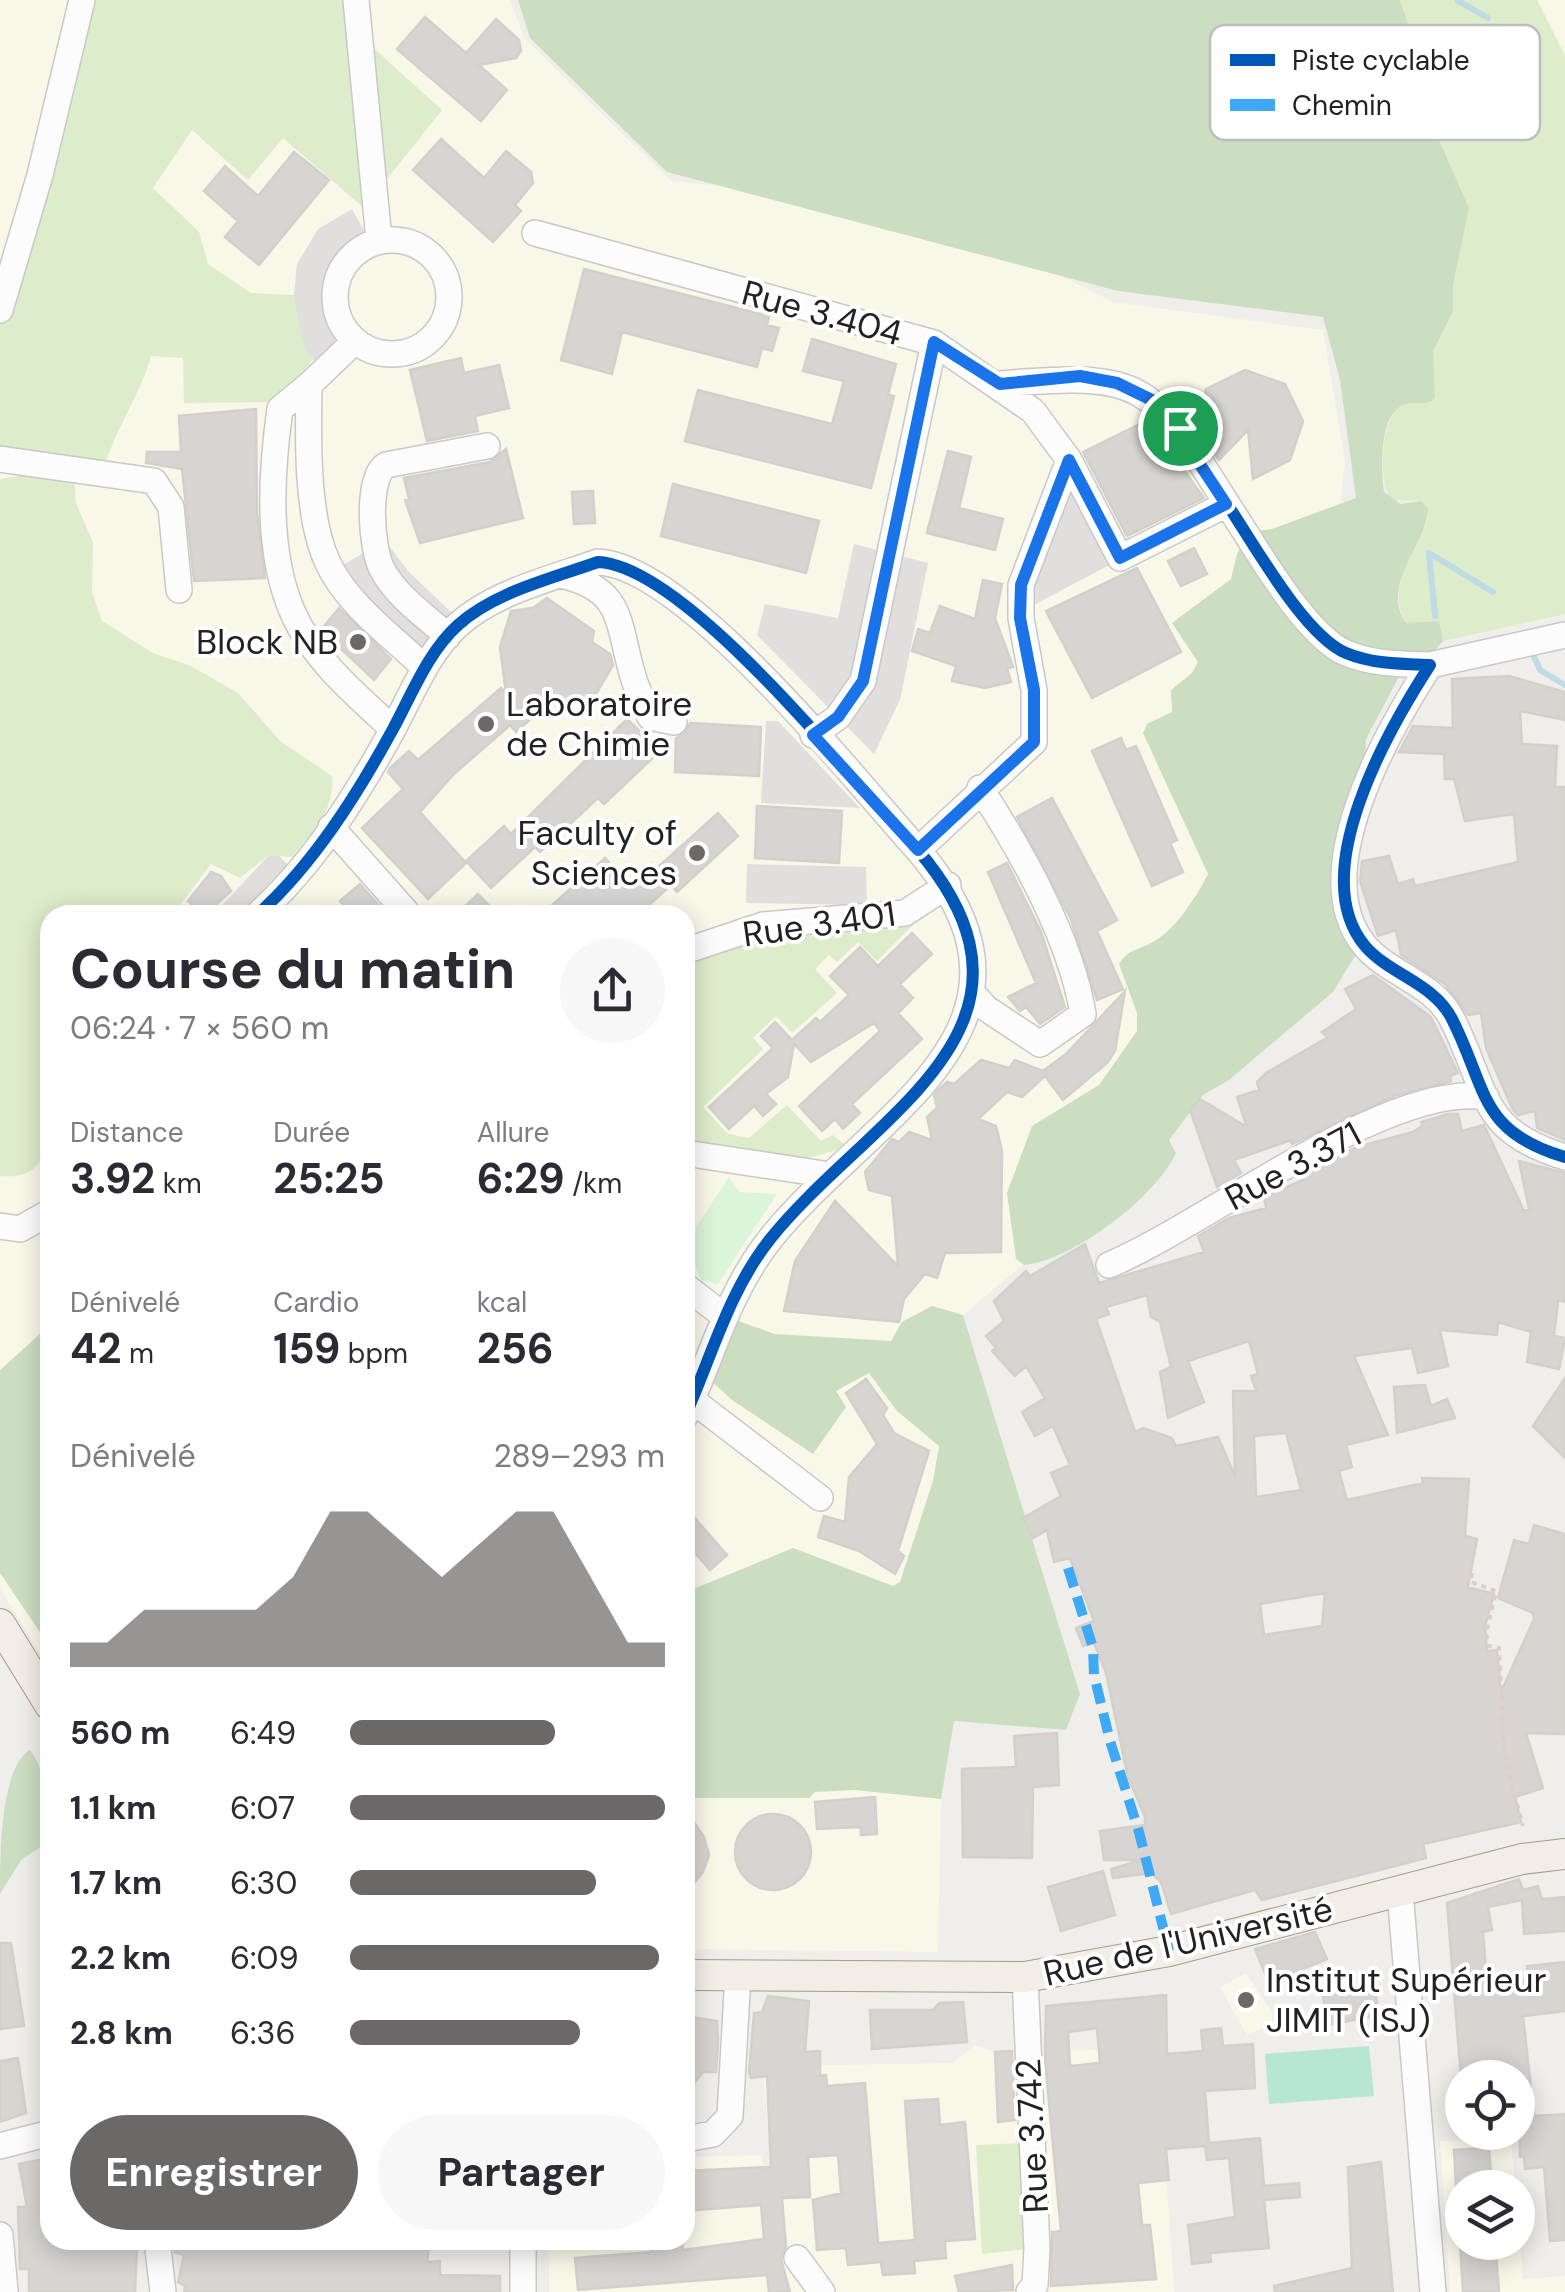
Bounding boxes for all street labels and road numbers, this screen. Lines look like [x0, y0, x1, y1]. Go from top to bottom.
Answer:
street label: Rue 3.404 [737, 270, 907, 356]
street label: Rue 3.401 [740, 891, 898, 957]
street label: Rue 3.371 [1217, 1111, 1369, 1221]
street label: Rue de l'Université [1039, 1885, 1337, 1997]
street label: Rue 3.742 [1005, 2058, 1059, 2214]

